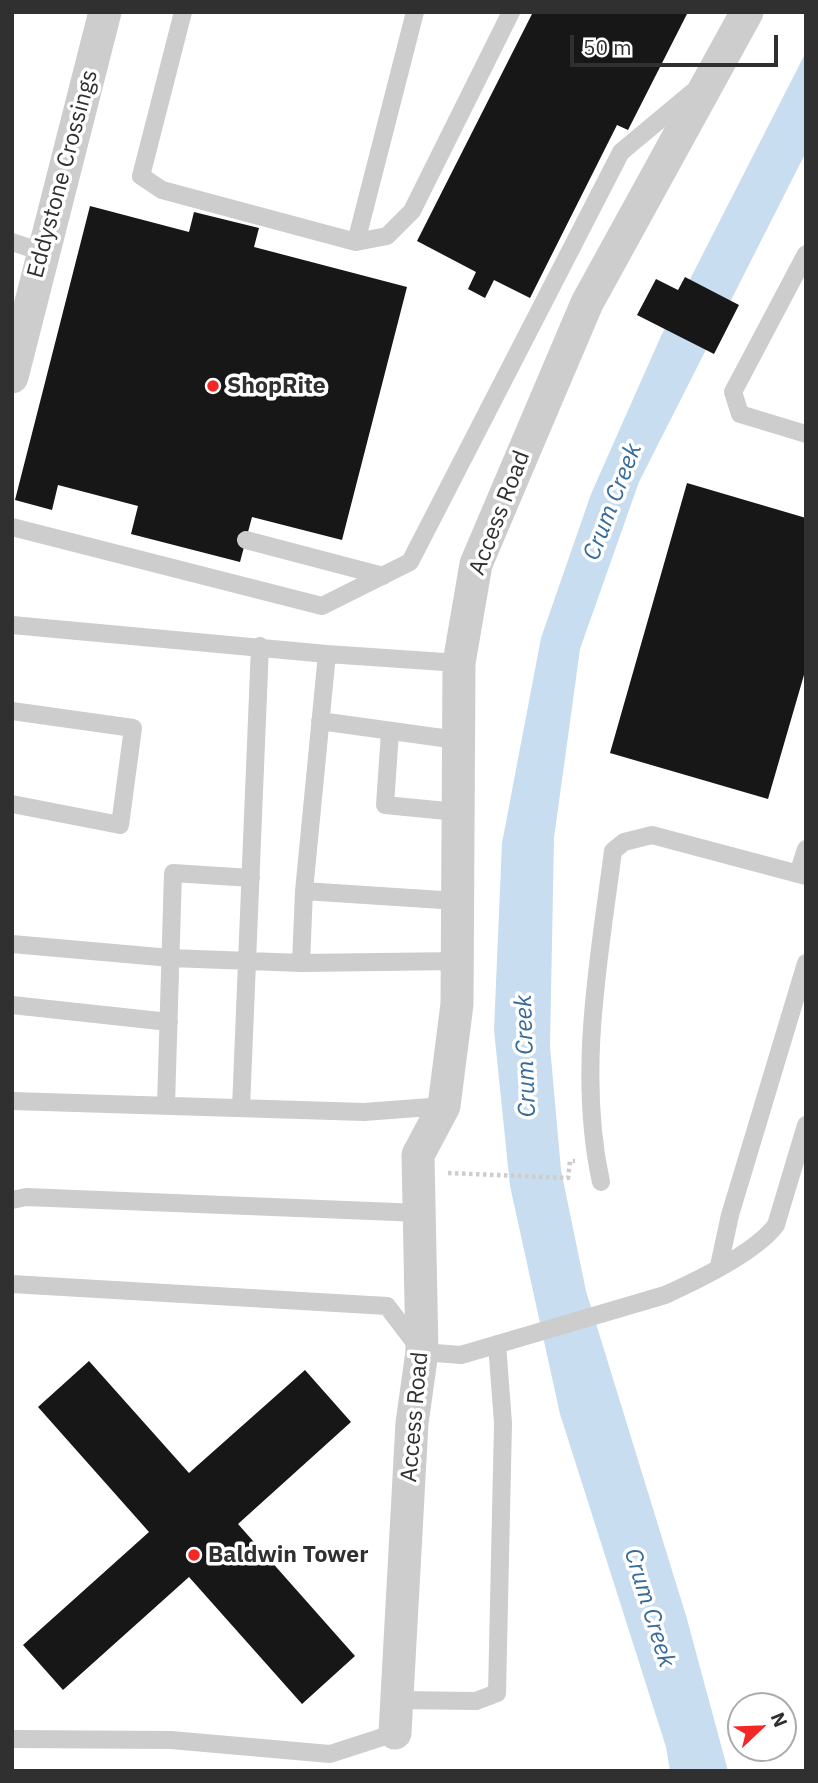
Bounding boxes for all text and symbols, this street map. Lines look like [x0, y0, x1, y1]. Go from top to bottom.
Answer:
scale bar [573, 21, 781, 65]
text: 50 m [583, 33, 632, 61]
street label: Eddystone Crossings [22, 67, 104, 281]
place label: ShopRite [227, 372, 326, 400]
marker: ShopRite [205, 378, 221, 394]
water label: Crum Creek [578, 440, 648, 564]
street label: Access Road [464, 447, 536, 579]
water label: Crum Creek [509, 994, 543, 1118]
street label: Access Road [396, 1351, 434, 1483]
place label: Baldwin Tower [208, 1541, 368, 1569]
water label: Crum Creek [617, 1545, 681, 1671]
marker: Baldwin Tower [186, 1547, 202, 1563]
north arrow [727, 1692, 797, 1762]
text: N [766, 1709, 793, 1731]

